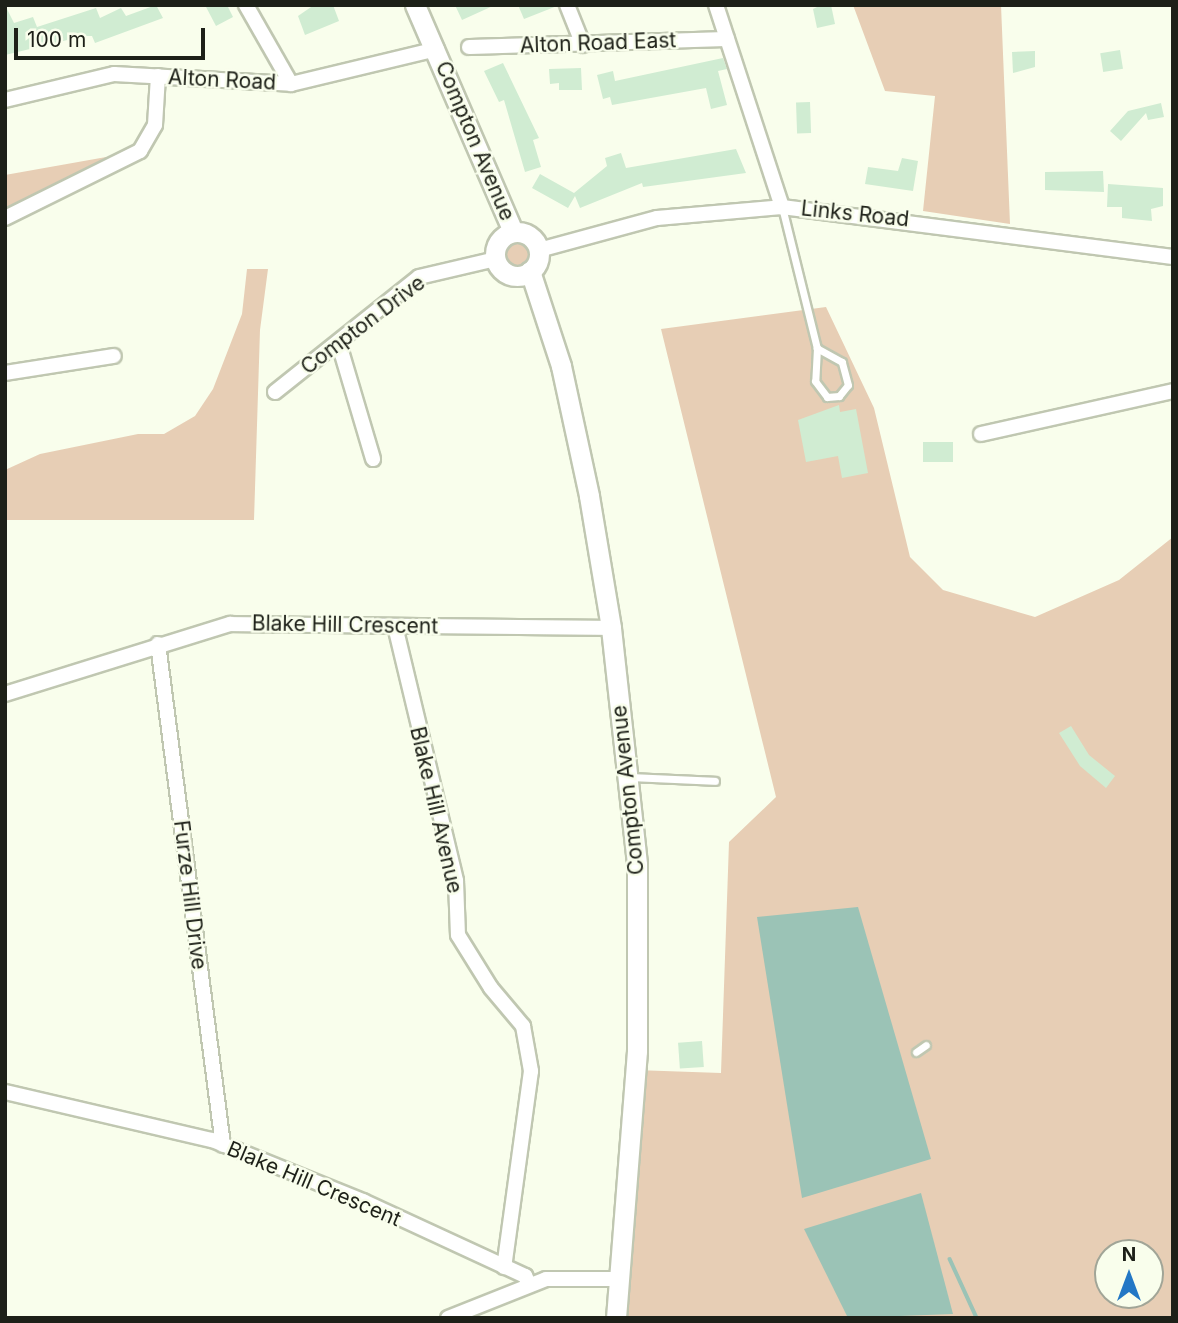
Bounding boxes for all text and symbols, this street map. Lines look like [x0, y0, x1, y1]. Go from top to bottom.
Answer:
scale bar [18, 14, 208, 58]
text: 100 m [27, 27, 86, 52]
street label: Alton Road East [519, 28, 677, 58]
street label: Compton Avenue [430, 58, 520, 224]
street label: Alton Road [167, 65, 277, 95]
street label: Links Road [800, 196, 910, 232]
street label: Compton Drive [296, 270, 430, 380]
street label: Blake Hill Crescent [252, 611, 438, 639]
street label: Compton Avenue [607, 704, 649, 876]
street label: Blake Hill Avenue [405, 724, 467, 896]
street label: Furze Hill Drive [168, 819, 212, 971]
street label: Blake Hill Crescent [223, 1136, 405, 1232]
north arrow [1094, 1239, 1164, 1309]
text: N [1122, 1243, 1136, 1266]

